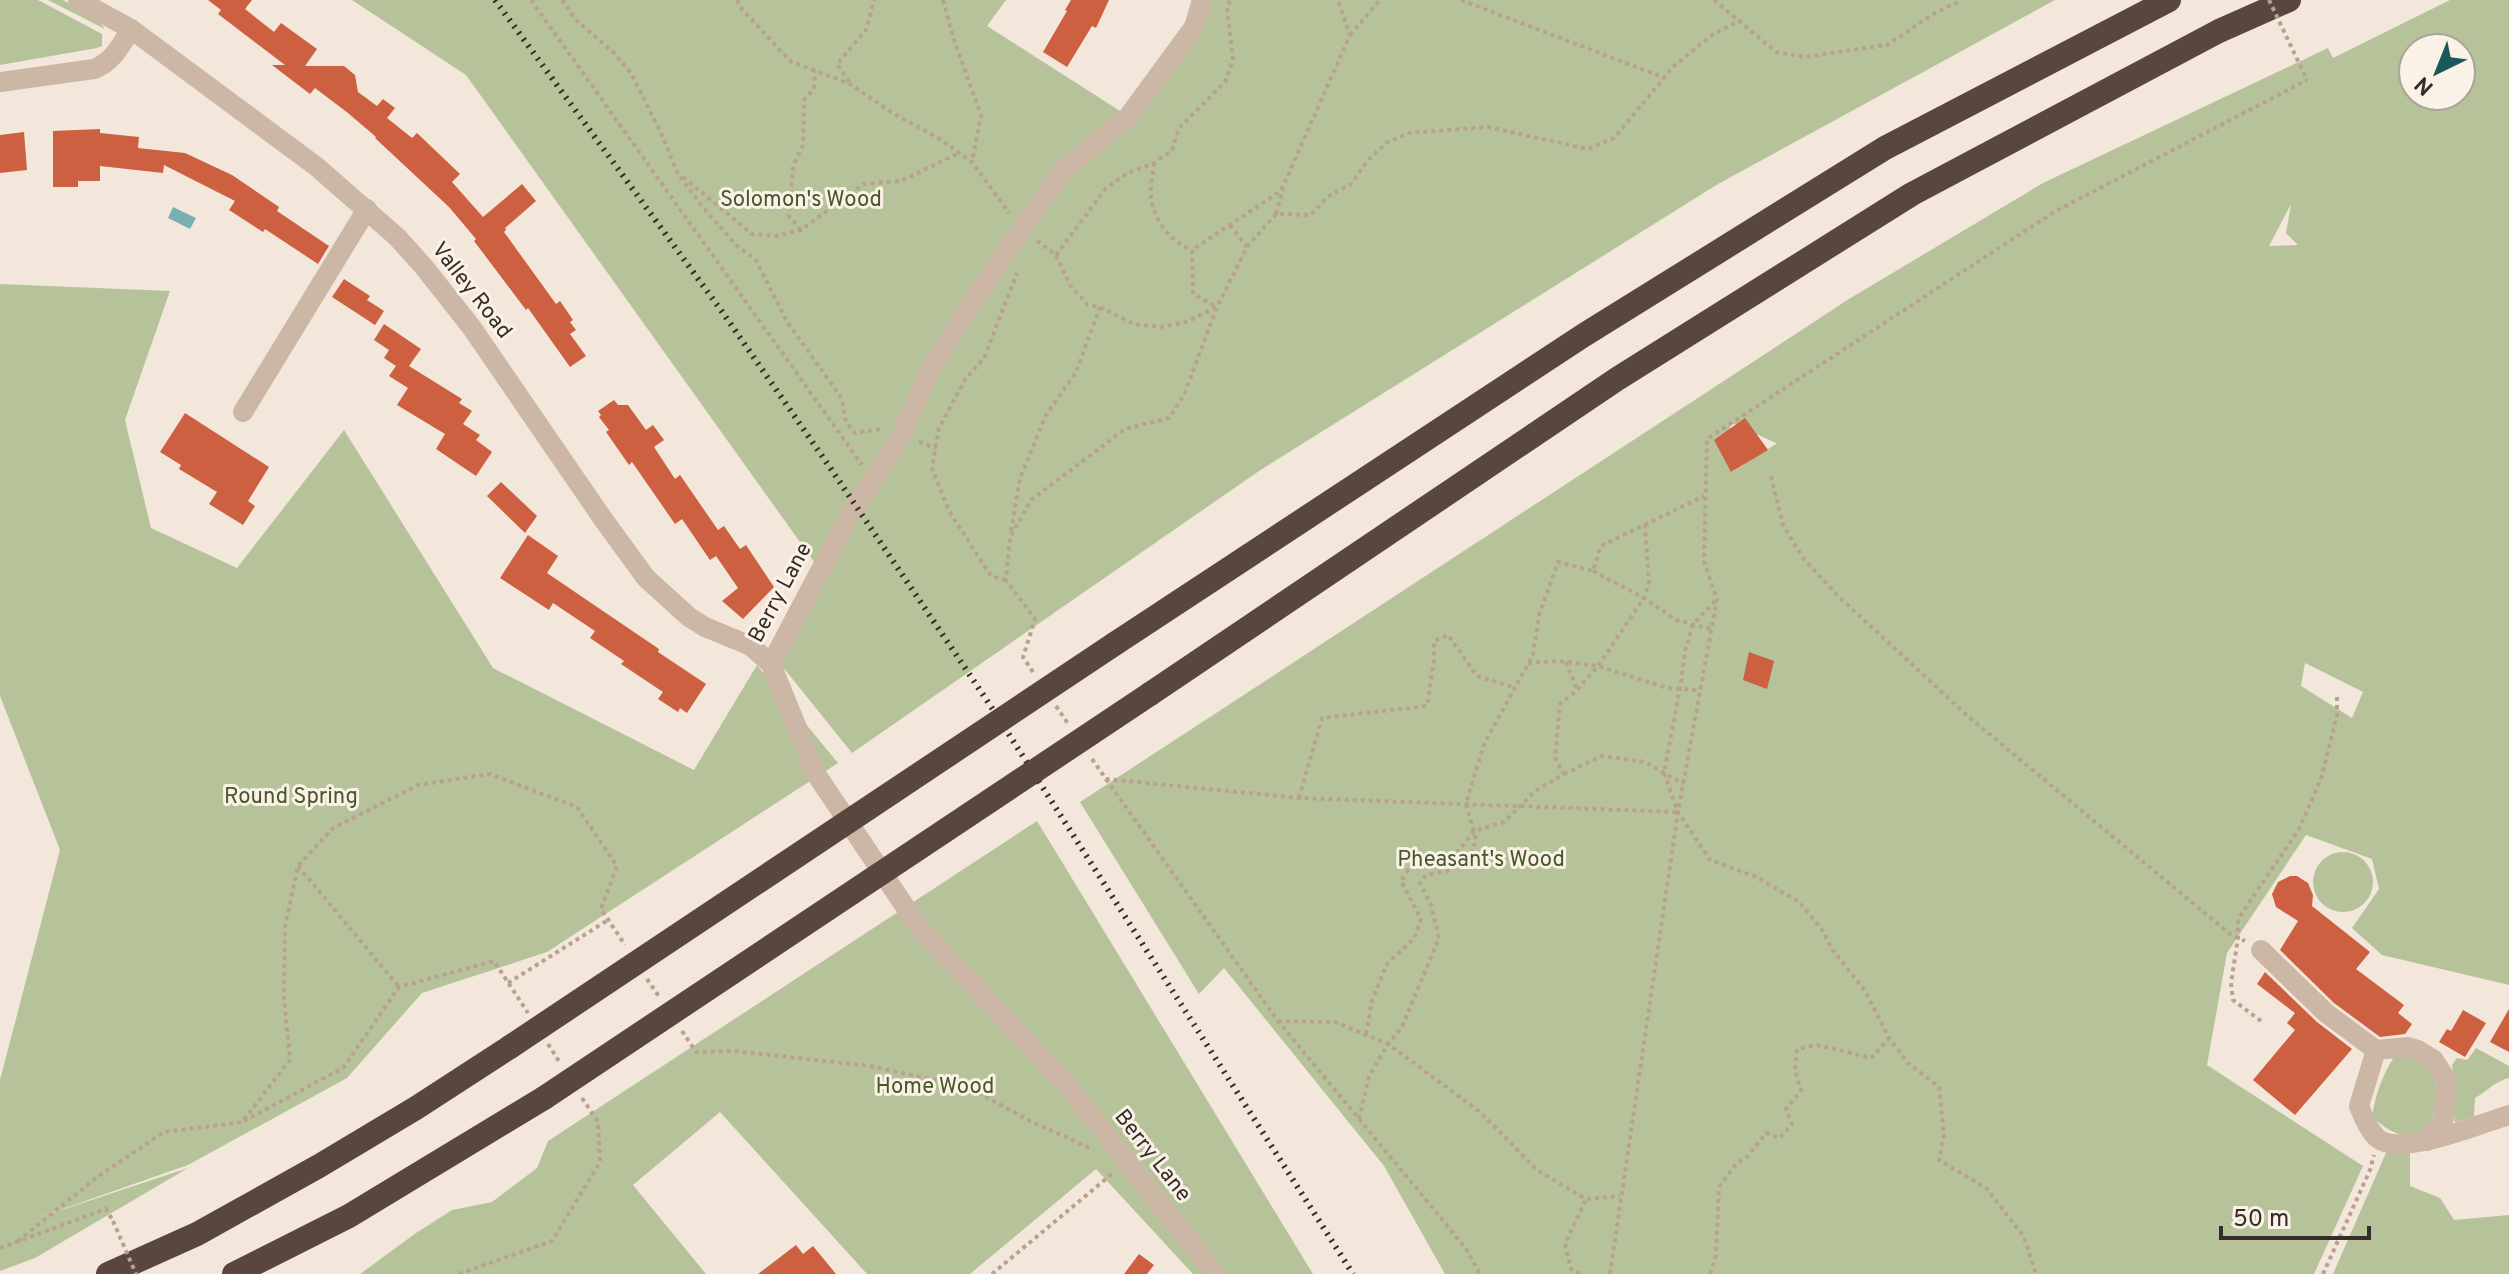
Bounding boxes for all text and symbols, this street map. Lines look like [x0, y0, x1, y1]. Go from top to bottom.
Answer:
north arrow [2397, 32, 2477, 112]
text: N [2410, 70, 2440, 100]
park label: Solomon's Wood [720, 187, 882, 214]
street label: Valley Road [425, 237, 517, 345]
street label: Berry Lane [743, 538, 819, 648]
park label: Round Spring [224, 784, 358, 811]
park label: Pheasant's Wood [1397, 847, 1565, 874]
park label: Home Wood [876, 1074, 994, 1101]
street label: Berry Lane [1108, 1105, 1196, 1207]
scale bar [2221, 1190, 2369, 1240]
text: 50 m [2233, 1205, 2289, 1235]

